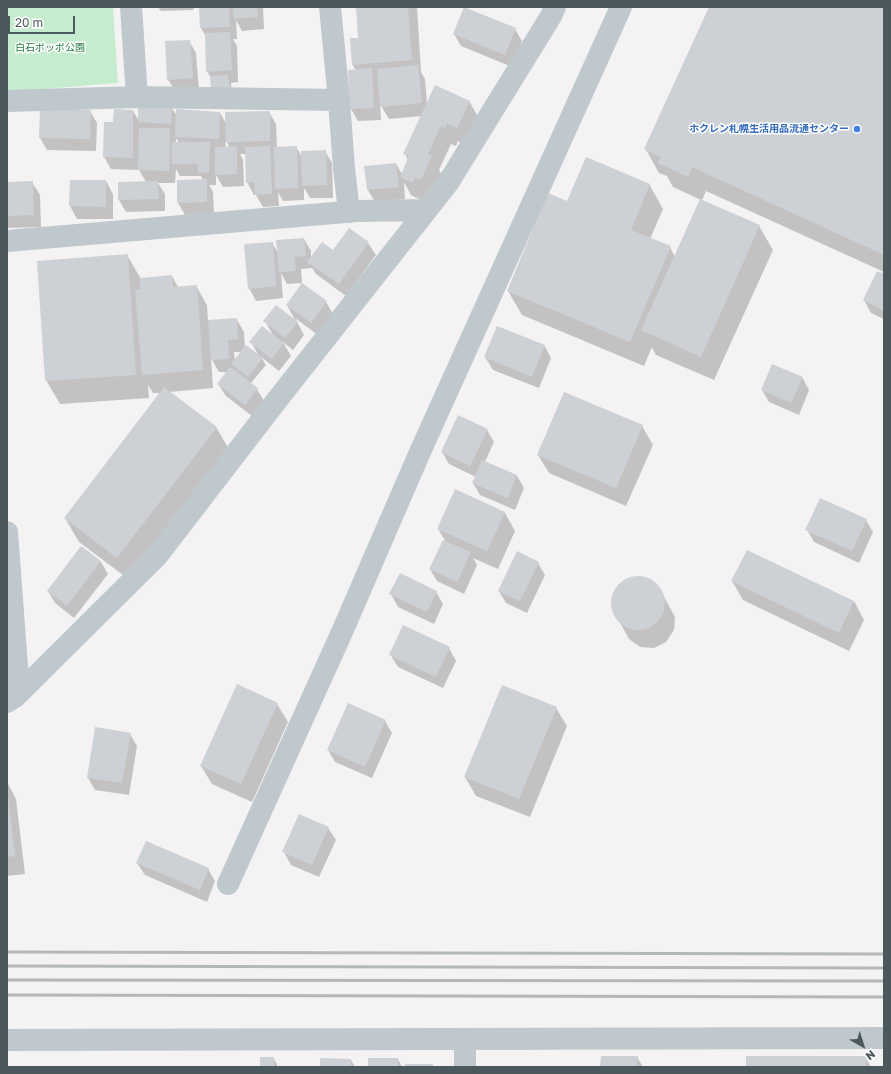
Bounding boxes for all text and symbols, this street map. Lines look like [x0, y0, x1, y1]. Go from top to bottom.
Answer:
scale bar [10, 8, 77, 34]
text: 20 m [15, 15, 43, 30]
park label: 白石ポッポ公園 [15, 42, 85, 54]
place label: ホクレン札幌生活用品流通センター [689, 123, 849, 135]
marker: ホクレン札幌生活用品流通センター [852, 124, 862, 134]
north arrow [843, 1026, 883, 1066]
text: N [864, 1048, 878, 1063]

